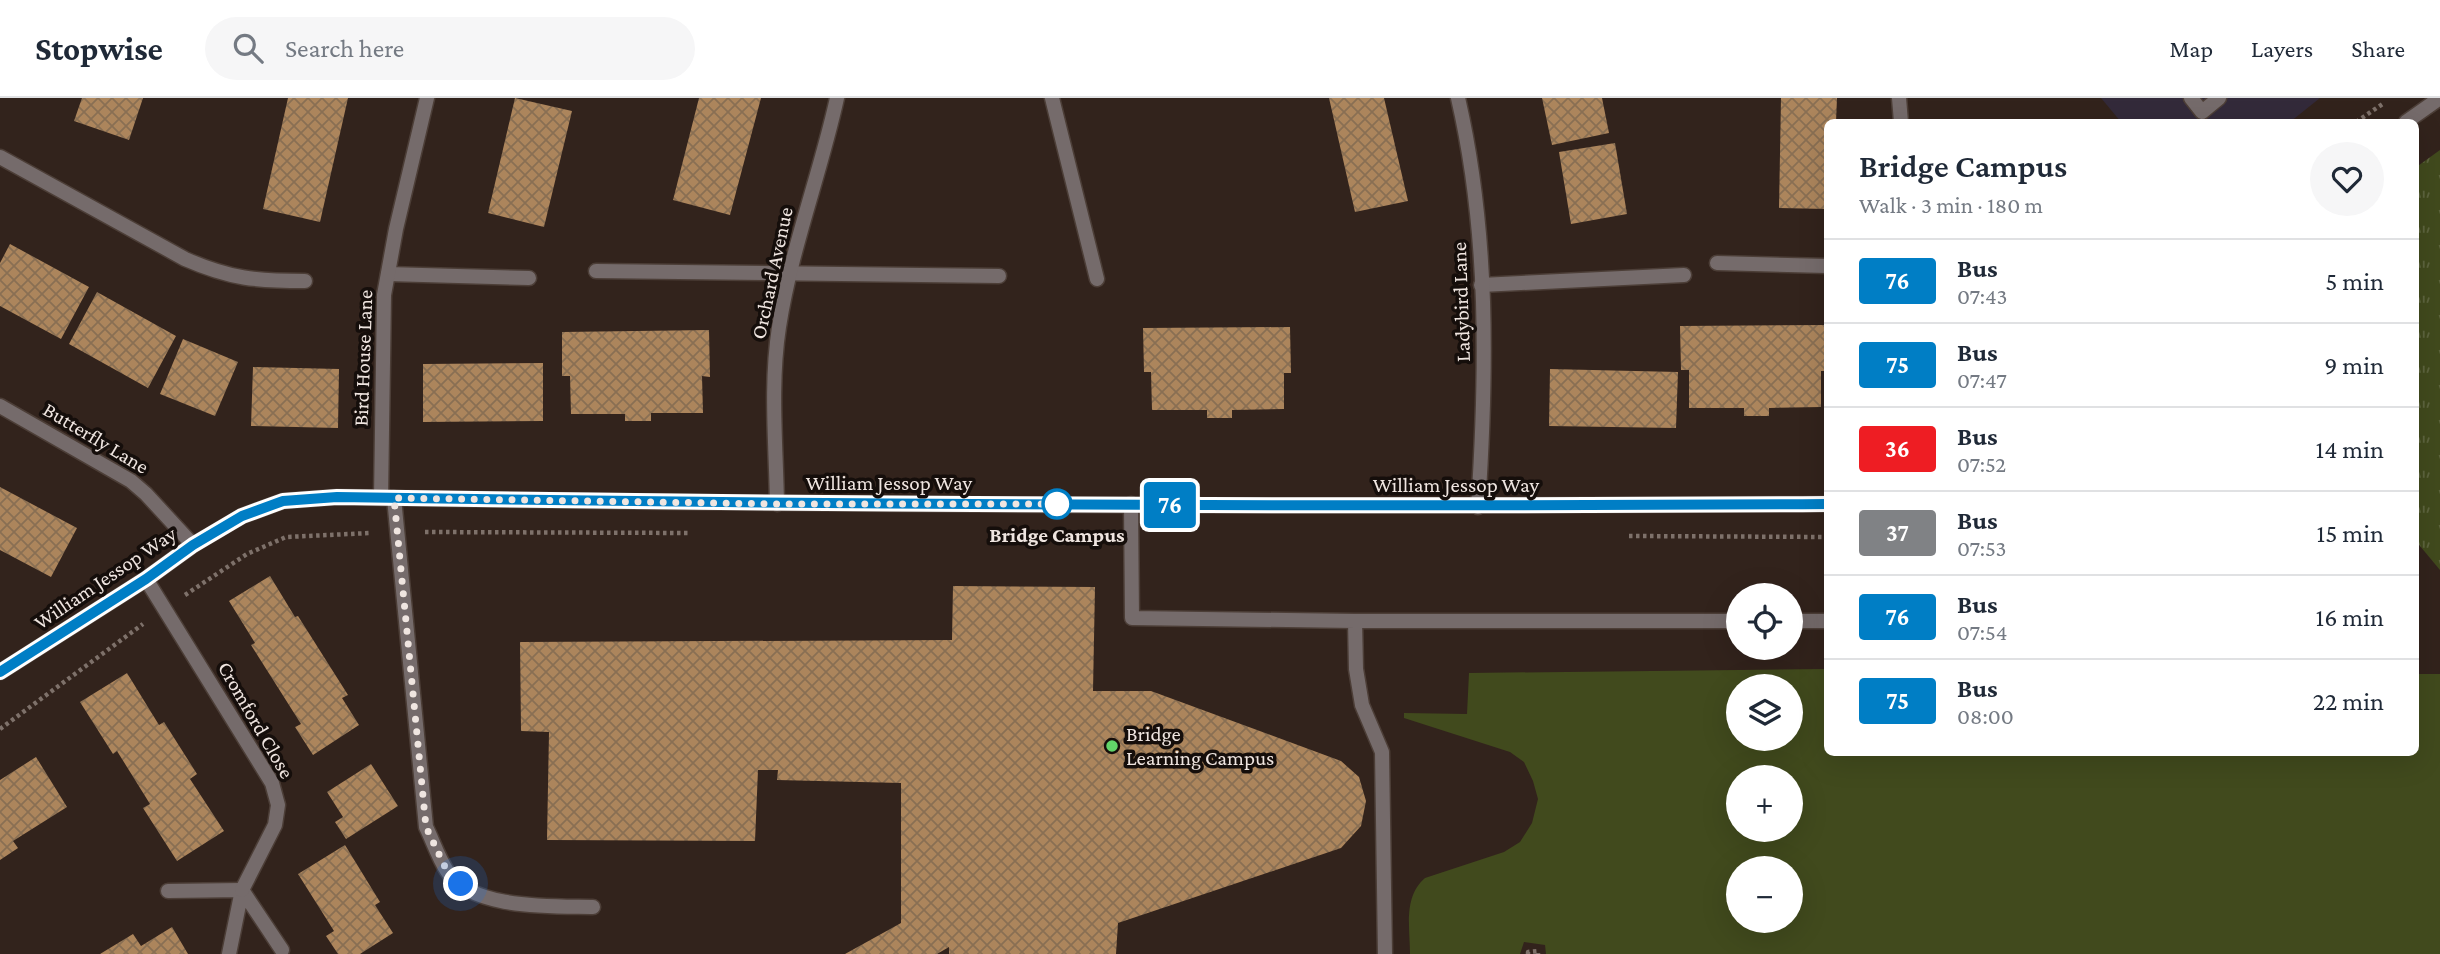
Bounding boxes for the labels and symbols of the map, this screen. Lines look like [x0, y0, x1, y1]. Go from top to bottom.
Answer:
street label: Orchard Avenue [746, 205, 798, 341]
street label: Ladybird Lane [1447, 242, 1475, 362]
street label: Bird House Lane [349, 289, 377, 427]
street label: Butterfly Lane [39, 397, 153, 479]
street label: William Jessop Way [806, 471, 973, 495]
street label: William Jessop Way [1373, 473, 1540, 497]
line badge: 76 [1138, 482, 1202, 528]
marker: Bridge Campus [1042, 489, 1072, 519]
street label: William Jessop Way [29, 521, 181, 634]
place label: Bridge Campus [989, 523, 1125, 547]
street label: Cromford Close [213, 657, 299, 783]
place label: Bridge Learning Campus [1126, 722, 1274, 770]
marker: Bridge Learning Campus [1104, 738, 1120, 754]
your location [443, 866, 478, 901]

